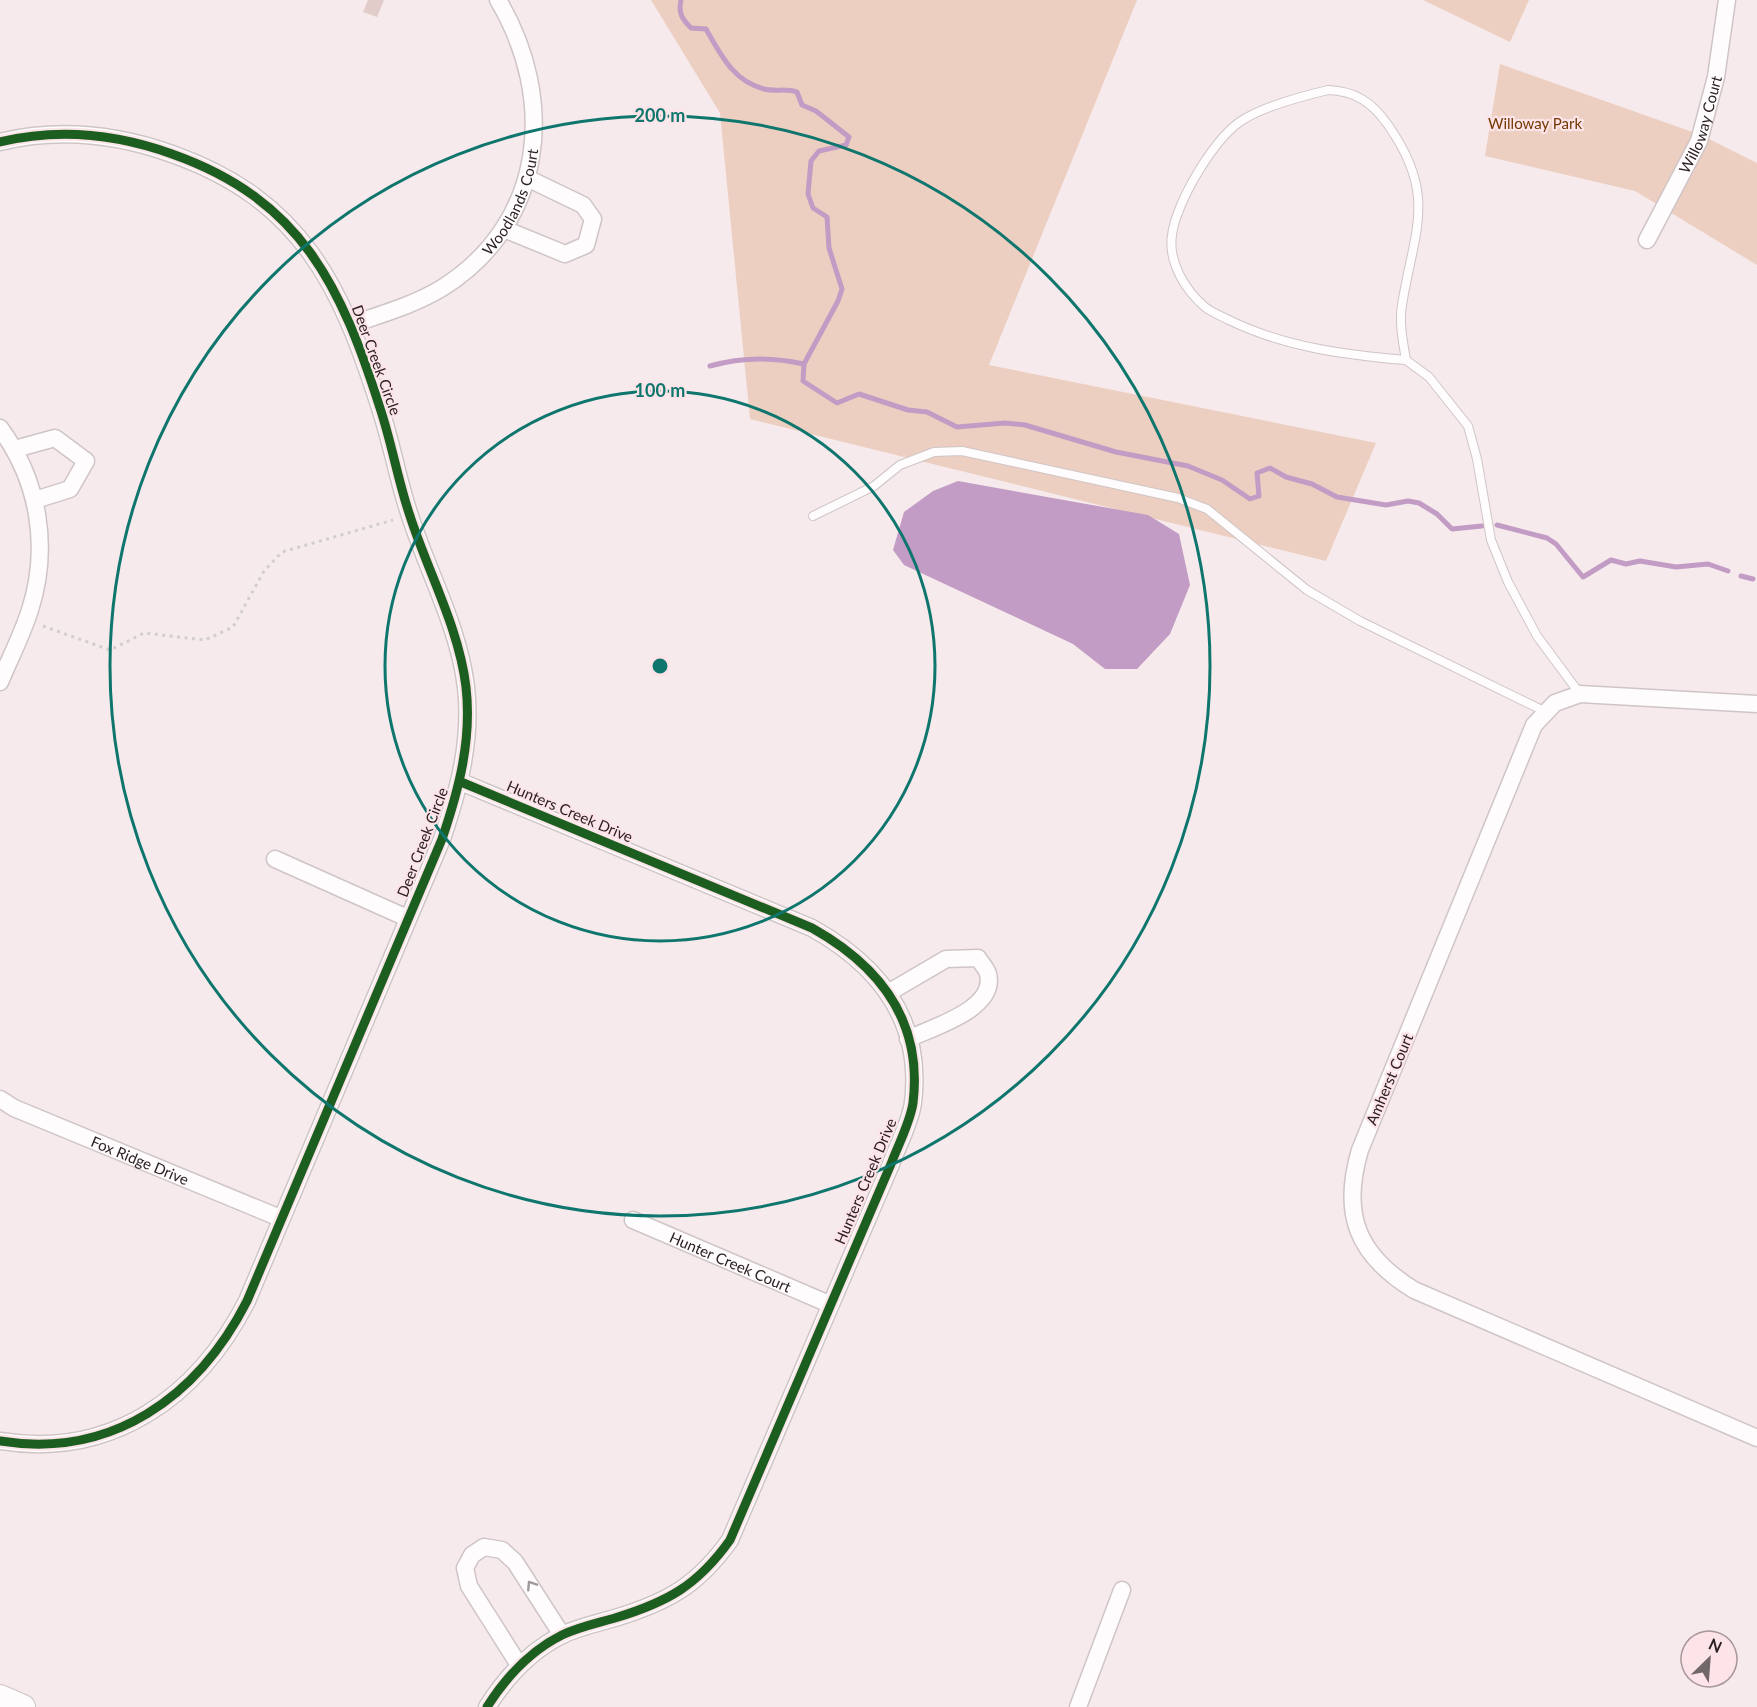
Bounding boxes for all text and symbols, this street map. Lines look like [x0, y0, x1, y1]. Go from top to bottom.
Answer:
street label: Willoway Court [1675, 73, 1725, 176]
text: 200 m [635, 104, 685, 126]
park label: Willoway Park [1488, 114, 1582, 132]
street label: Woodlands Court [478, 147, 541, 259]
street label: Deer Creek Circle [349, 302, 405, 418]
text: 100 m [635, 379, 685, 401]
centre of rings [650, 656, 670, 676]
street label: Hunters Creek Drive [504, 776, 636, 846]
street label: Deer Creek Circle [393, 785, 451, 899]
street label: Amherst Court [1362, 1030, 1417, 1127]
street label: Hunters Creek Drive [830, 1115, 900, 1247]
street label: Fox Ridge Drive [89, 1132, 192, 1188]
street label: Hunter Creek Court [667, 1228, 794, 1296]
one-way arrow [527, 1581, 538, 1592]
north arrow [1679, 1629, 1739, 1689]
text: N [1706, 1634, 1725, 1656]

